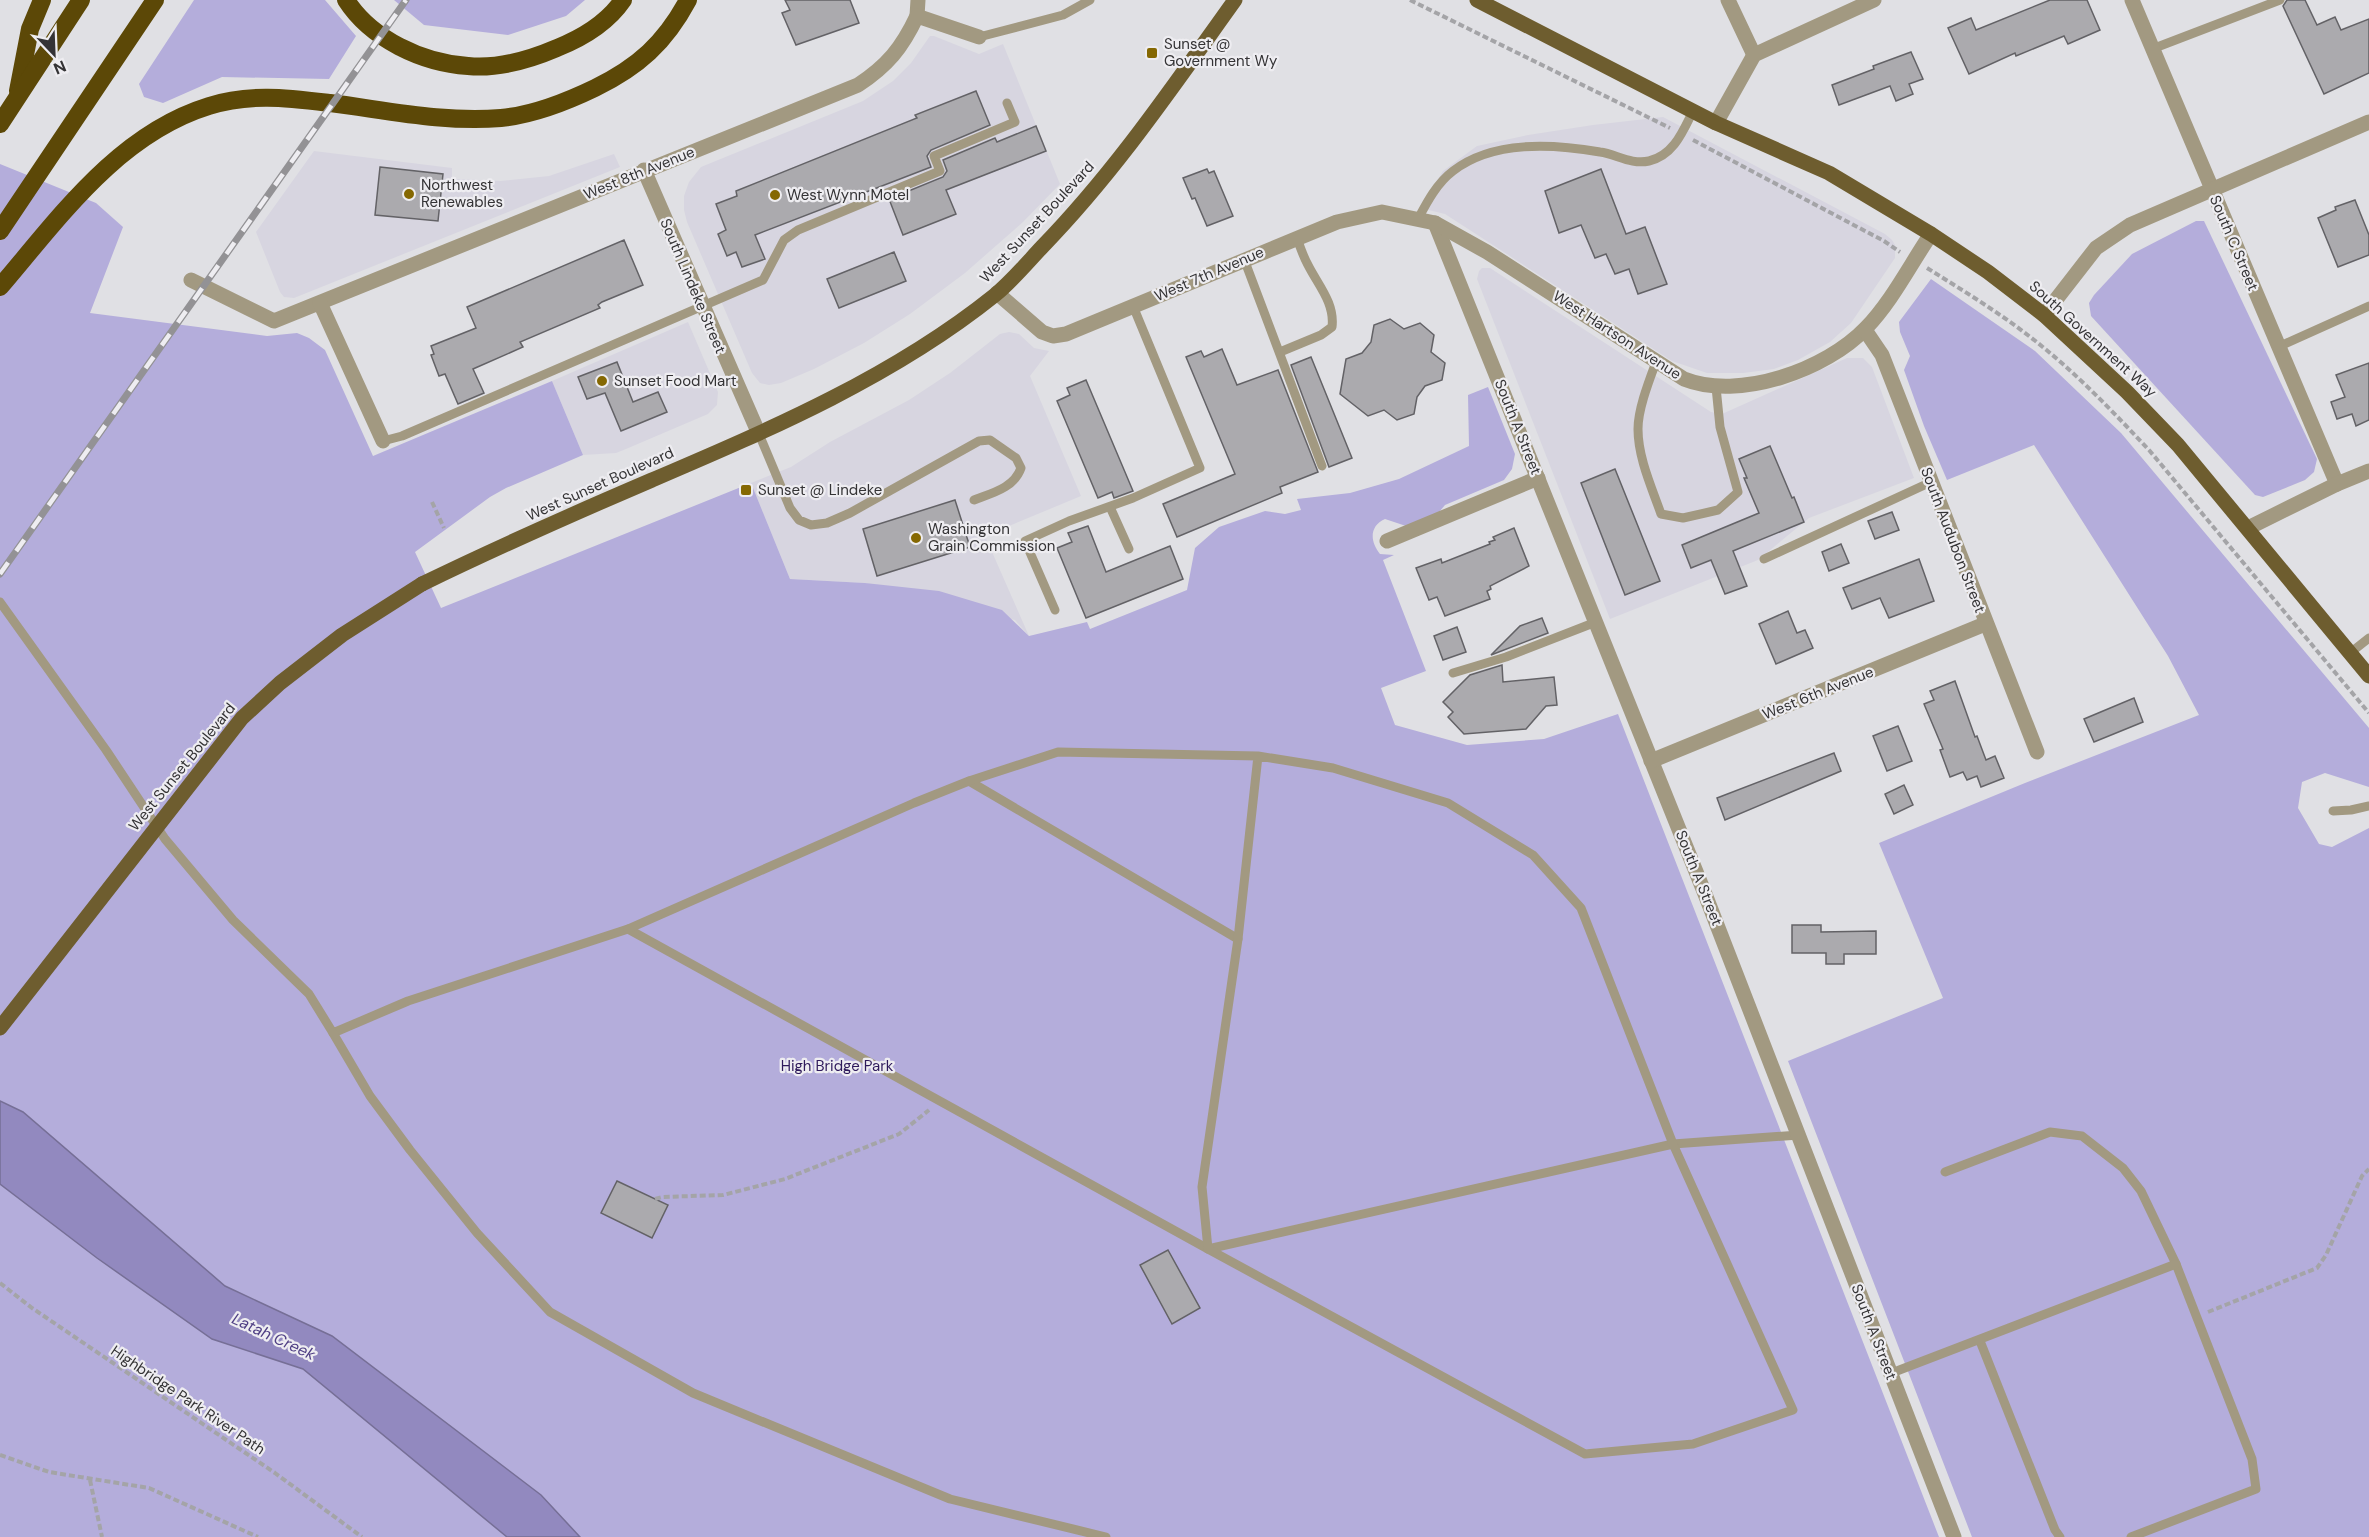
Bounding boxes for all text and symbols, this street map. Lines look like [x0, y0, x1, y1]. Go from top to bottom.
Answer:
north arrow [24, 24, 84, 84]
place label: Sunset @ Government Wy [1164, 34, 1278, 71]
marker: Sunset @ Government Wy [1145, 46, 1159, 60]
text: N [50, 55, 69, 79]
street label: West 8th Avenue [581, 142, 697, 204]
street label: West Sunset Boulevard [975, 157, 1099, 287]
place label: Northwest Renewables [421, 175, 503, 212]
place label: West Wynn Motel [787, 185, 909, 205]
marker: Northwest Renewables [402, 187, 416, 201]
marker: West Wynn Motel [768, 188, 782, 202]
street label: South C Street [2205, 192, 2263, 294]
street label: South Lindeke Street [656, 215, 731, 357]
street label: West 7th Avenue [1151, 242, 1267, 306]
street label: South Government Way [2025, 276, 2162, 402]
street label: West Hartson Avenue [1549, 286, 1685, 384]
place label: Sunset Food Mart [614, 371, 737, 391]
marker: Sunset Food Mart [595, 374, 609, 388]
street label: South A Street [1490, 376, 1546, 478]
street label: West Sunset Boulevard [523, 442, 677, 526]
street label: South Audubon Street [1916, 464, 1990, 616]
place label: Sunset @ Lindeke [758, 480, 882, 500]
marker: Sunset @ Lindeke [739, 483, 753, 497]
place label: Washington Grain Commission [928, 519, 1055, 556]
marker: Washington Grain Commission [909, 531, 923, 545]
street label: West 6th Avenue [1759, 662, 1877, 724]
street label: West Sunset Boulevard [124, 699, 240, 835]
street label: South A Street [1671, 827, 1727, 929]
park label: High Bridge Park [781, 1056, 894, 1076]
street label: South A Street [1847, 1281, 1902, 1383]
water label: Latah Creek [229, 1308, 320, 1365]
street label: Highbridge Park River Path [107, 1341, 269, 1459]

